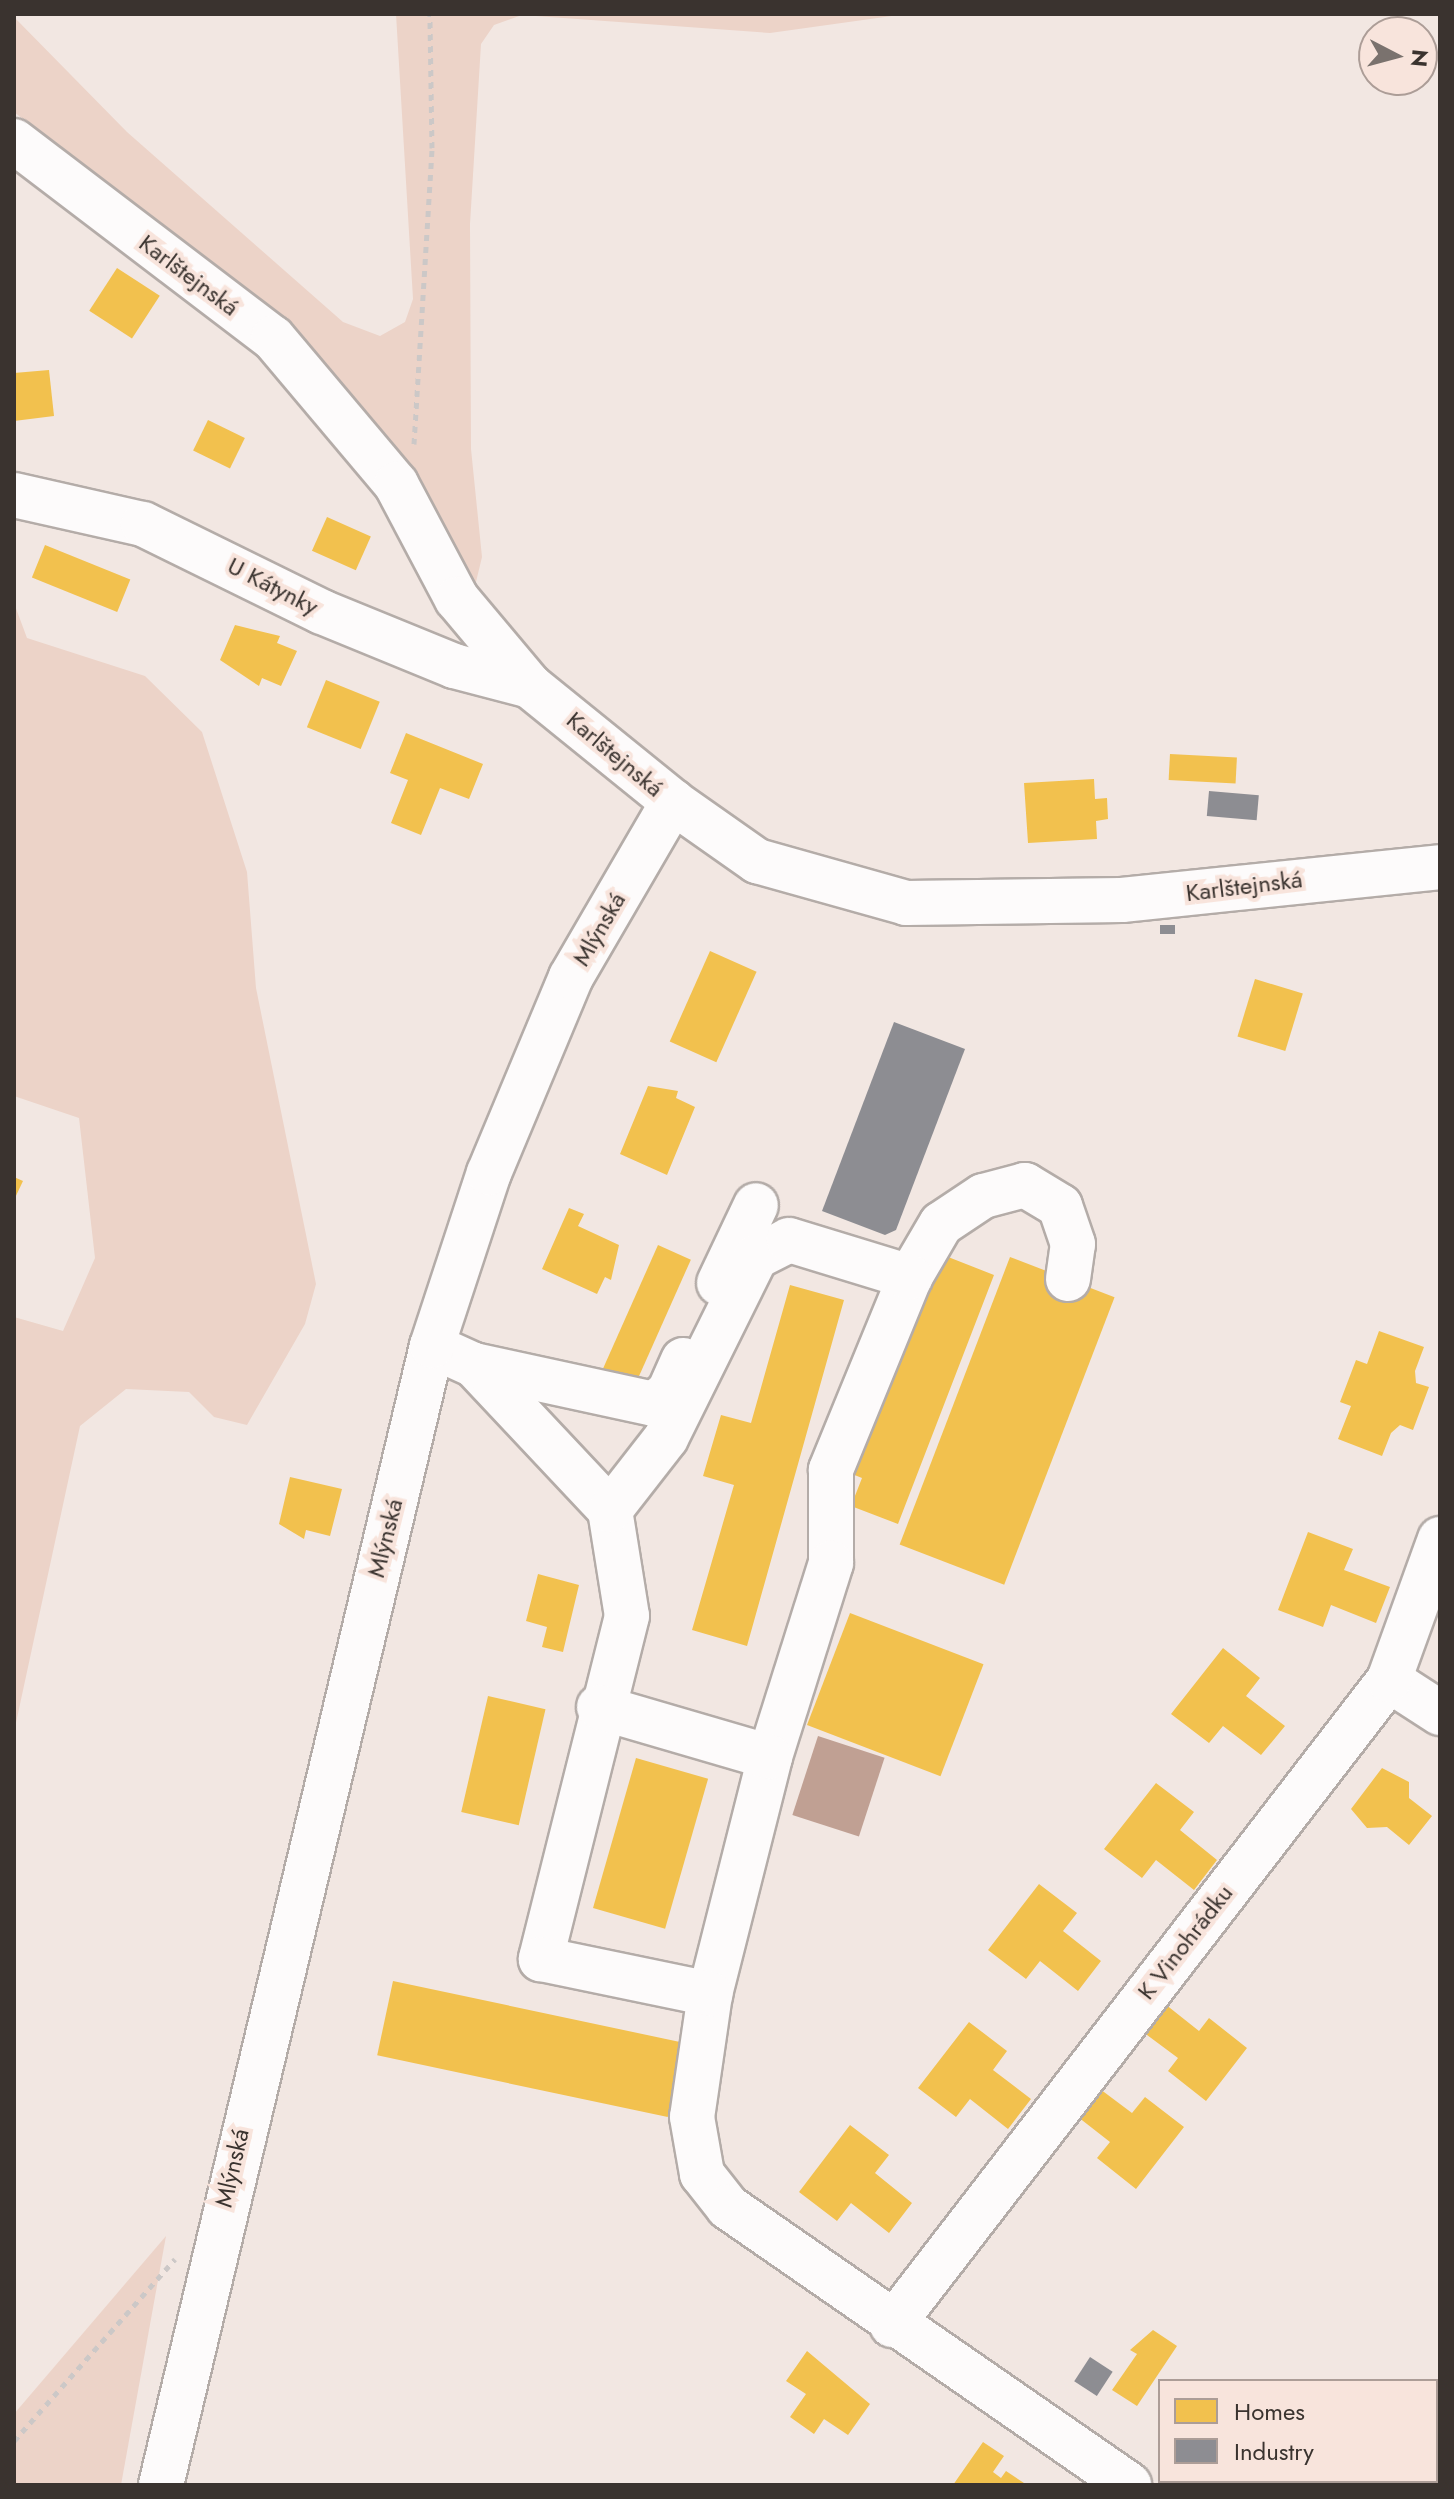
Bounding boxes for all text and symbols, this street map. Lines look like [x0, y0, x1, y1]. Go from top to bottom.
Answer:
north arrow [1358, 16, 1438, 96]
text: N [1403, 48, 1437, 69]
street label: Karlštejnská [134, 228, 244, 322]
street label: U Kátynky [223, 551, 323, 621]
street label: Karlštejnská [561, 705, 669, 803]
street label: Karlštejnská [1184, 865, 1304, 907]
street label: Mlýnská [567, 887, 631, 971]
street label: Mlýnská [361, 1496, 409, 1580]
street label: K Vinohrádku [1131, 1879, 1239, 2005]
street label: Mlýnská [209, 2126, 255, 2210]
legend [1158, 2379, 1438, 2483]
text: Homes [1234, 2394, 1305, 2429]
text: Industry [1234, 2434, 1314, 2469]

